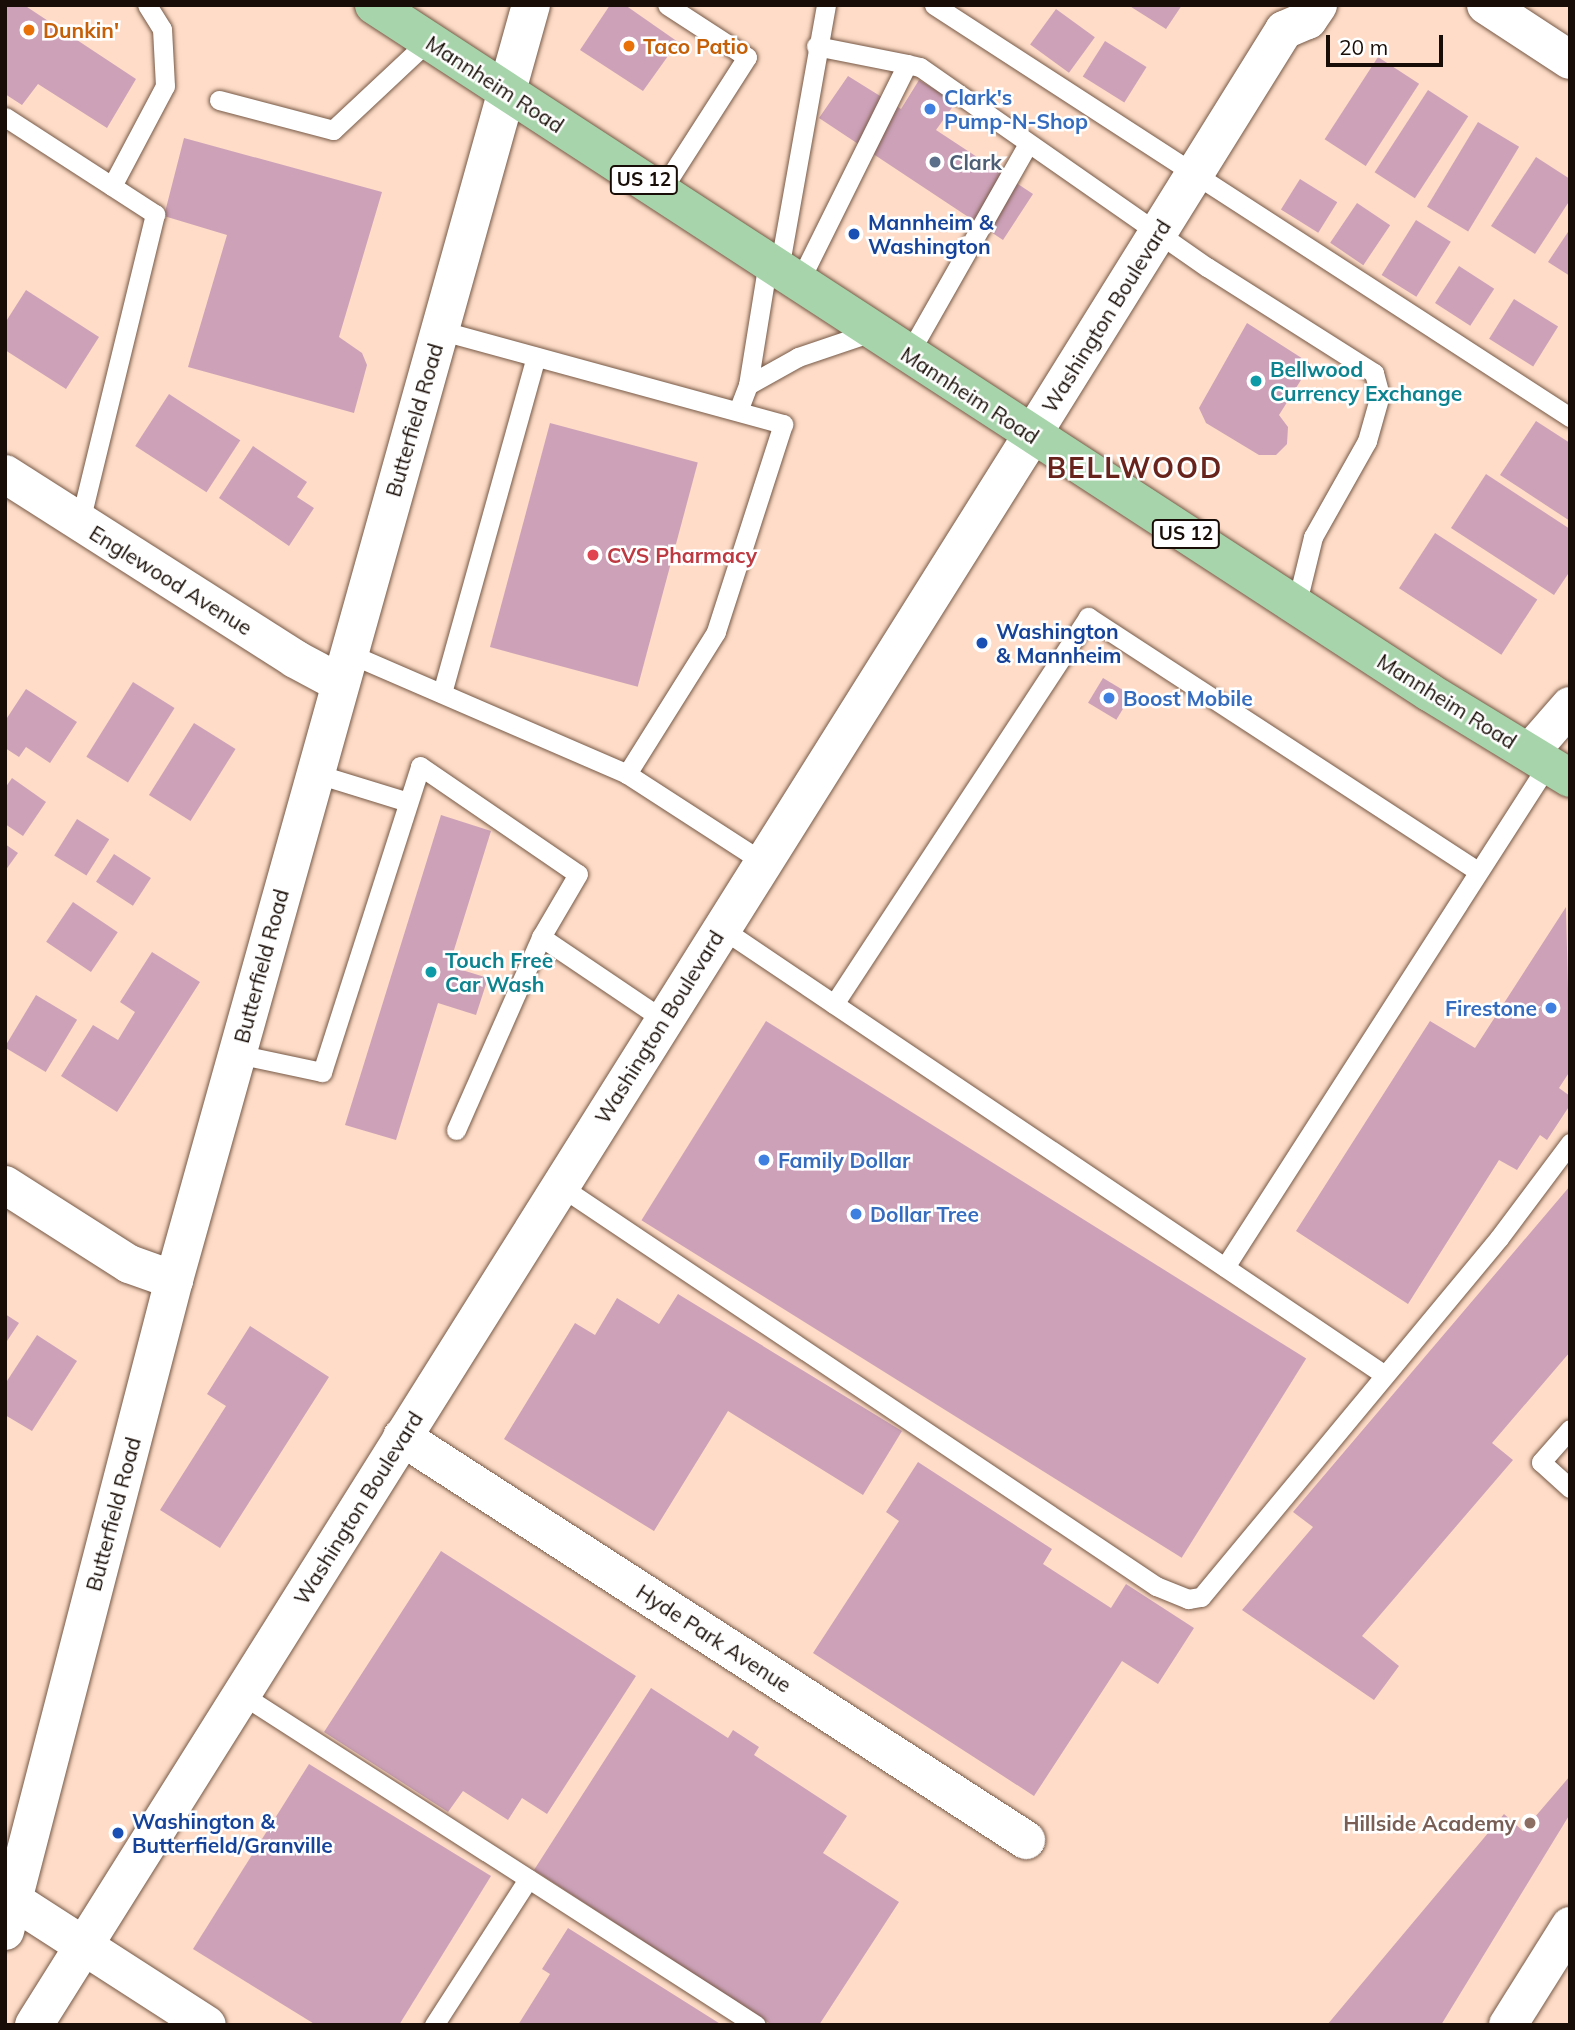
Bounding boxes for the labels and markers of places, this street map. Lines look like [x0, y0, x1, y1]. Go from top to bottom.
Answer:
place label: Dunkin' [43, 17, 119, 43]
marker: Dunkin' [21, 22, 37, 38]
place label: Taco Patio [643, 33, 748, 59]
marker: Taco Patio [621, 38, 637, 54]
place label: Clark's Pump-N-Shop [944, 84, 1088, 134]
marker: Clark's Pump-N-Shop [922, 101, 938, 117]
place label: Clark [949, 149, 1002, 175]
marker: Clark [927, 154, 943, 170]
place label: Mannheim & Washington [868, 209, 993, 259]
marker: Mannheim & Washington [846, 226, 862, 242]
place label: Bellwood Currency Exchange [1270, 356, 1462, 406]
marker: Bellwood Currency Exchange [1248, 373, 1264, 389]
place label: CVS Pharmacy [607, 542, 757, 568]
marker: CVS Pharmacy [585, 547, 601, 563]
place label: Washington & Mannheim [996, 618, 1121, 668]
marker: Washington & Mannheim [974, 635, 990, 651]
place label: Boost Mobile [1123, 685, 1253, 711]
marker: Boost Mobile [1101, 690, 1117, 706]
place label: Touch Free Car Wash [445, 947, 553, 997]
marker: Touch Free Car Wash [423, 964, 439, 980]
place label: Firestone [1445, 995, 1537, 1021]
marker: Firestone [1543, 1000, 1559, 1016]
place label: Family Dollar [778, 1147, 910, 1173]
marker: Family Dollar [756, 1152, 772, 1168]
place label: Dollar Tree [870, 1201, 979, 1227]
marker: Dollar Tree [848, 1206, 864, 1222]
place label: Washington & Butterfield/Granville [132, 1808, 333, 1858]
place label: Hillside Academy [1343, 1810, 1516, 1836]
marker: Hillside Academy [1522, 1815, 1538, 1831]
marker: Washington & Butterfield/Granville [110, 1825, 126, 1841]

